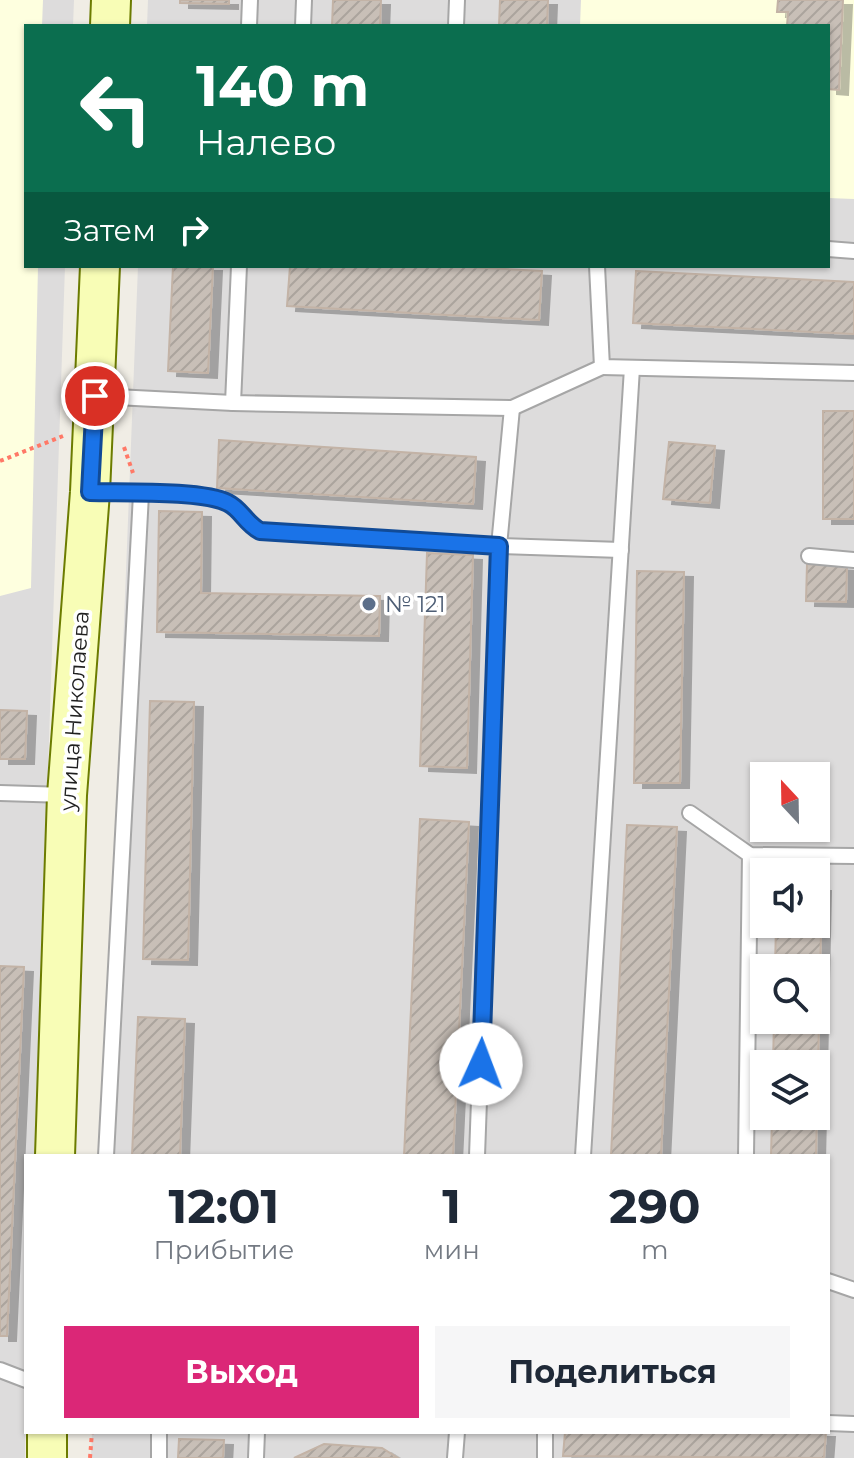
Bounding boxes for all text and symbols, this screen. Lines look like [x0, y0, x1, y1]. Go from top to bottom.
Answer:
text: 140 m [196, 52, 369, 120]
icon: left [64, 56, 168, 160]
text: Налево [196, 120, 336, 164]
icon: right [172, 208, 216, 252]
text: Затем [64, 212, 156, 249]
pin [61, 362, 129, 430]
icon: arrive [73, 374, 117, 418]
place label: № 121 [385, 591, 446, 618]
marker: № 121 [360, 595, 378, 613]
street label: улица Николаева [54, 610, 95, 813]
north arrow [750, 762, 830, 842]
map controls [750, 762, 830, 1130]
button: sound [750, 858, 830, 938]
button: search [750, 954, 830, 1034]
position arrow [439, 1022, 523, 1106]
button: layers [750, 1050, 830, 1130]
text: 12:01 [168, 1177, 279, 1235]
text: 1 [442, 1177, 461, 1235]
text: 290 [609, 1177, 701, 1235]
text: Прибытие [153, 1234, 294, 1266]
text: мин [424, 1234, 480, 1266]
text: m [641, 1234, 669, 1266]
button: Выход [64, 1326, 419, 1418]
button: Поделиться [435, 1326, 790, 1418]

